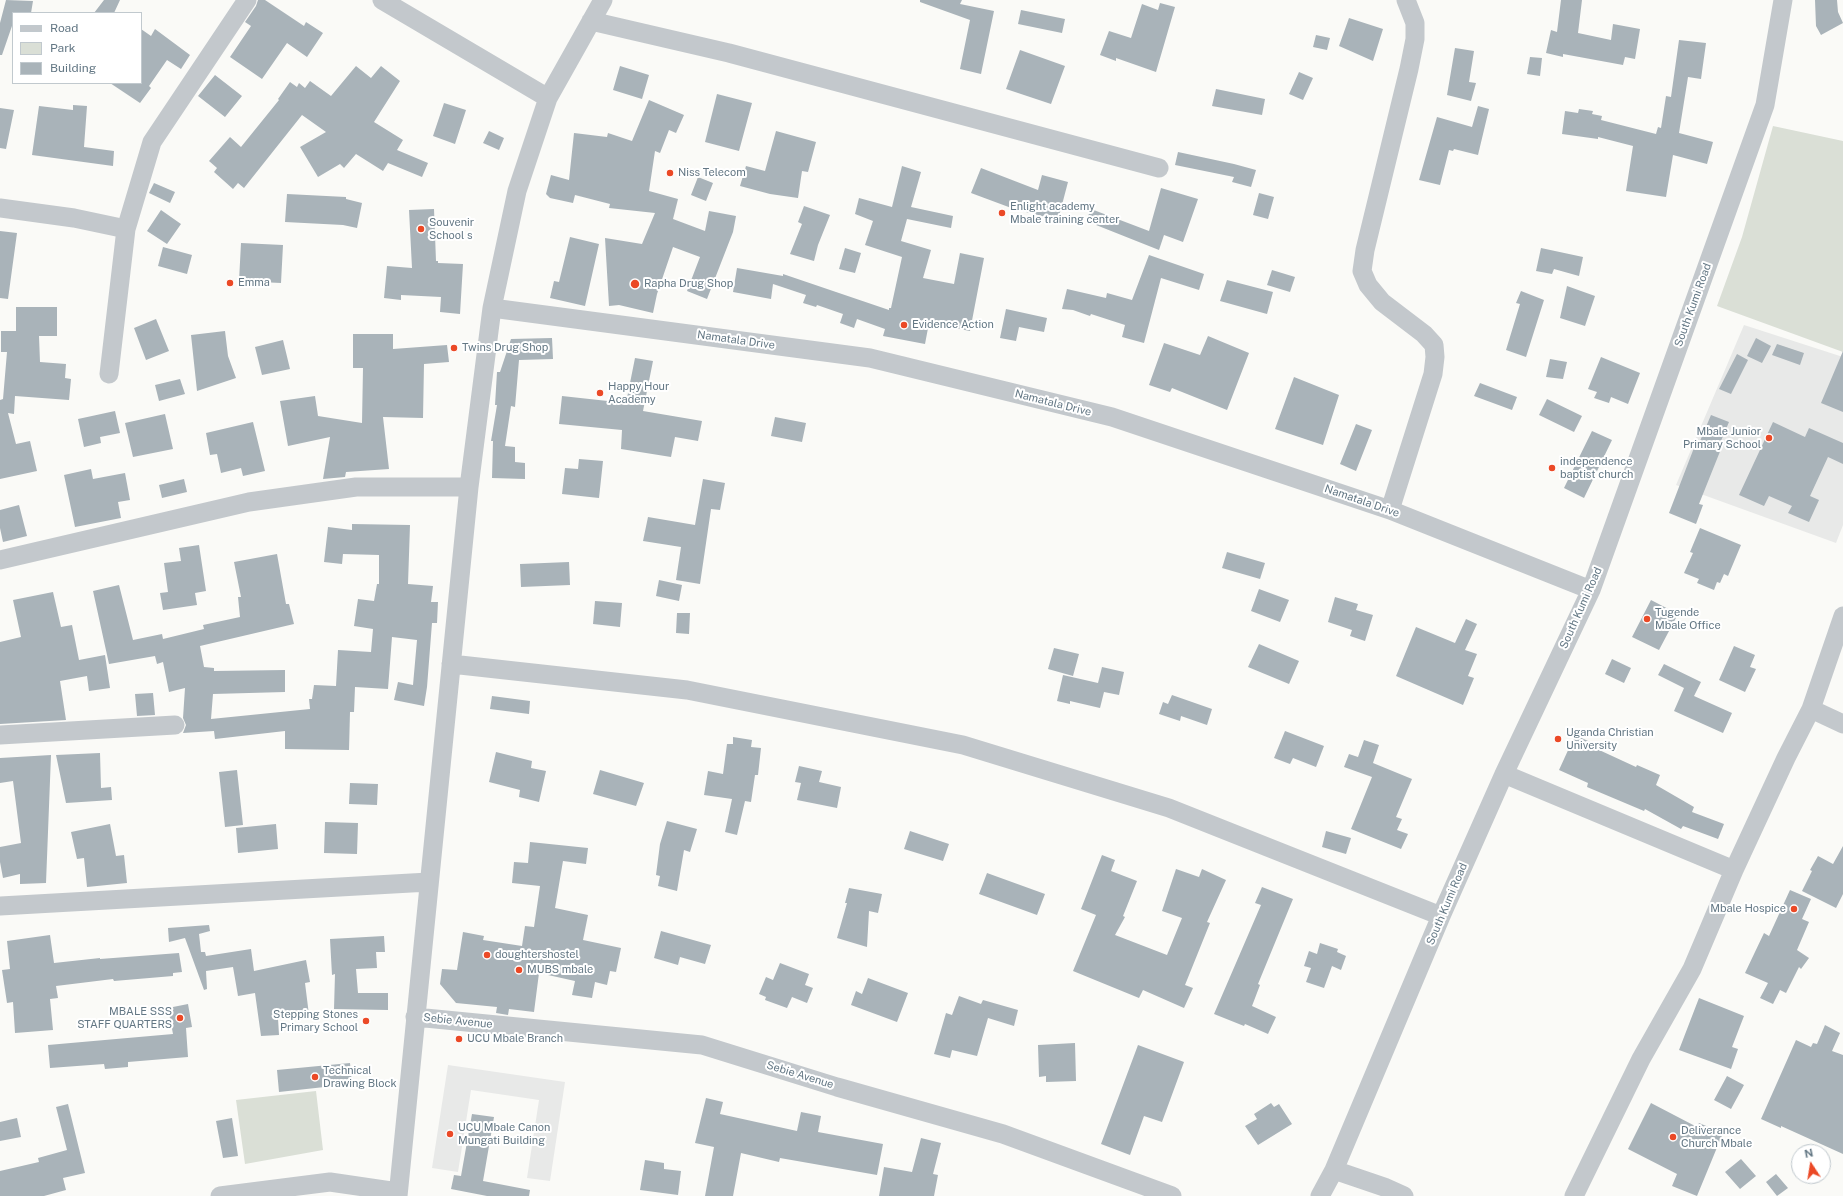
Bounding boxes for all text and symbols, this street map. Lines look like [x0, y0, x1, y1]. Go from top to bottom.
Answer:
legend [12, 12, 142, 84]
text: Road [50, 21, 78, 35]
text: Park [50, 41, 76, 55]
text: Building [50, 61, 96, 75]
place label: Niss Telecom [678, 166, 746, 180]
marker: Niss Telecom [665, 168, 675, 178]
place label: Enlight academy Mbale training center [1010, 200, 1119, 226]
marker: Enlight academy Mbale training center [997, 208, 1007, 218]
place label: Souvenir School s [429, 216, 474, 242]
marker: Souvenir School s [416, 224, 426, 234]
street label: South Kumi Road [1672, 261, 1714, 349]
place label: Emma [238, 276, 270, 290]
place label: Rapha Drug Shop [644, 277, 733, 291]
marker: Emma [225, 278, 235, 288]
marker: Rapha Drug Shop [629, 278, 641, 290]
place label: Evidence Action [912, 318, 994, 332]
marker: Evidence Action [899, 320, 909, 330]
street label: Namatala Drive [696, 328, 776, 352]
place label: Twins Drug Shop [462, 341, 548, 355]
marker: Twins Drug Shop [449, 343, 459, 353]
place label: Happy Hour Academy [608, 380, 669, 406]
street label: Namatala Drive [1013, 387, 1093, 419]
marker: Happy Hour Academy [595, 388, 605, 398]
place label: Mbale Junior Primary School [1683, 425, 1761, 451]
marker: Mbale Junior Primary School [1764, 433, 1774, 443]
place label: independence baptist church [1560, 455, 1633, 481]
marker: independence baptist church [1547, 463, 1557, 473]
street label: Namatala Drive [1323, 482, 1401, 520]
street label: South Kumi Road [1557, 565, 1605, 651]
place label: Tugende Mbale Office [1655, 606, 1721, 632]
marker: Tugende Mbale Office [1642, 614, 1652, 624]
place label: Uganda Christian University [1566, 726, 1654, 752]
marker: Uganda Christian University [1553, 734, 1563, 744]
street label: South Kumi Road [1424, 861, 1470, 947]
place label: Mbale Hospice [1710, 902, 1786, 916]
marker: Mbale Hospice [1789, 904, 1799, 914]
place label: doughtershostel [495, 948, 579, 962]
marker: doughtershostel [482, 950, 492, 960]
place label: MUBS mbale [527, 963, 593, 977]
marker: MUBS mbale [514, 965, 524, 975]
place label: MBALE SSS STAFF QUARTERS [77, 1005, 172, 1031]
place label: Stepping Stones Primary School [273, 1008, 358, 1034]
street label: Sebie Avenue [423, 1011, 493, 1031]
marker: MBALE SSS STAFF QUARTERS [175, 1013, 185, 1023]
marker: Stepping Stones Primary School [361, 1016, 371, 1026]
place label: UCU Mbale Branch [467, 1032, 563, 1046]
marker: UCU Mbale Branch [454, 1034, 464, 1044]
street label: Sebie Avenue [765, 1059, 835, 1091]
place label: Technical Drawing Block [323, 1064, 397, 1090]
marker: Technical Drawing Block [310, 1072, 320, 1082]
place label: UCU Mbale Canon Mungati Building [458, 1121, 550, 1147]
place label: Deliverance Church Mbale [1681, 1124, 1752, 1150]
marker: UCU Mbale Canon Mungati Building [445, 1129, 455, 1139]
marker: Deliverance Church Mbale [1668, 1132, 1678, 1142]
north arrow [1791, 1144, 1831, 1184]
text: N [1803, 1146, 1814, 1160]

